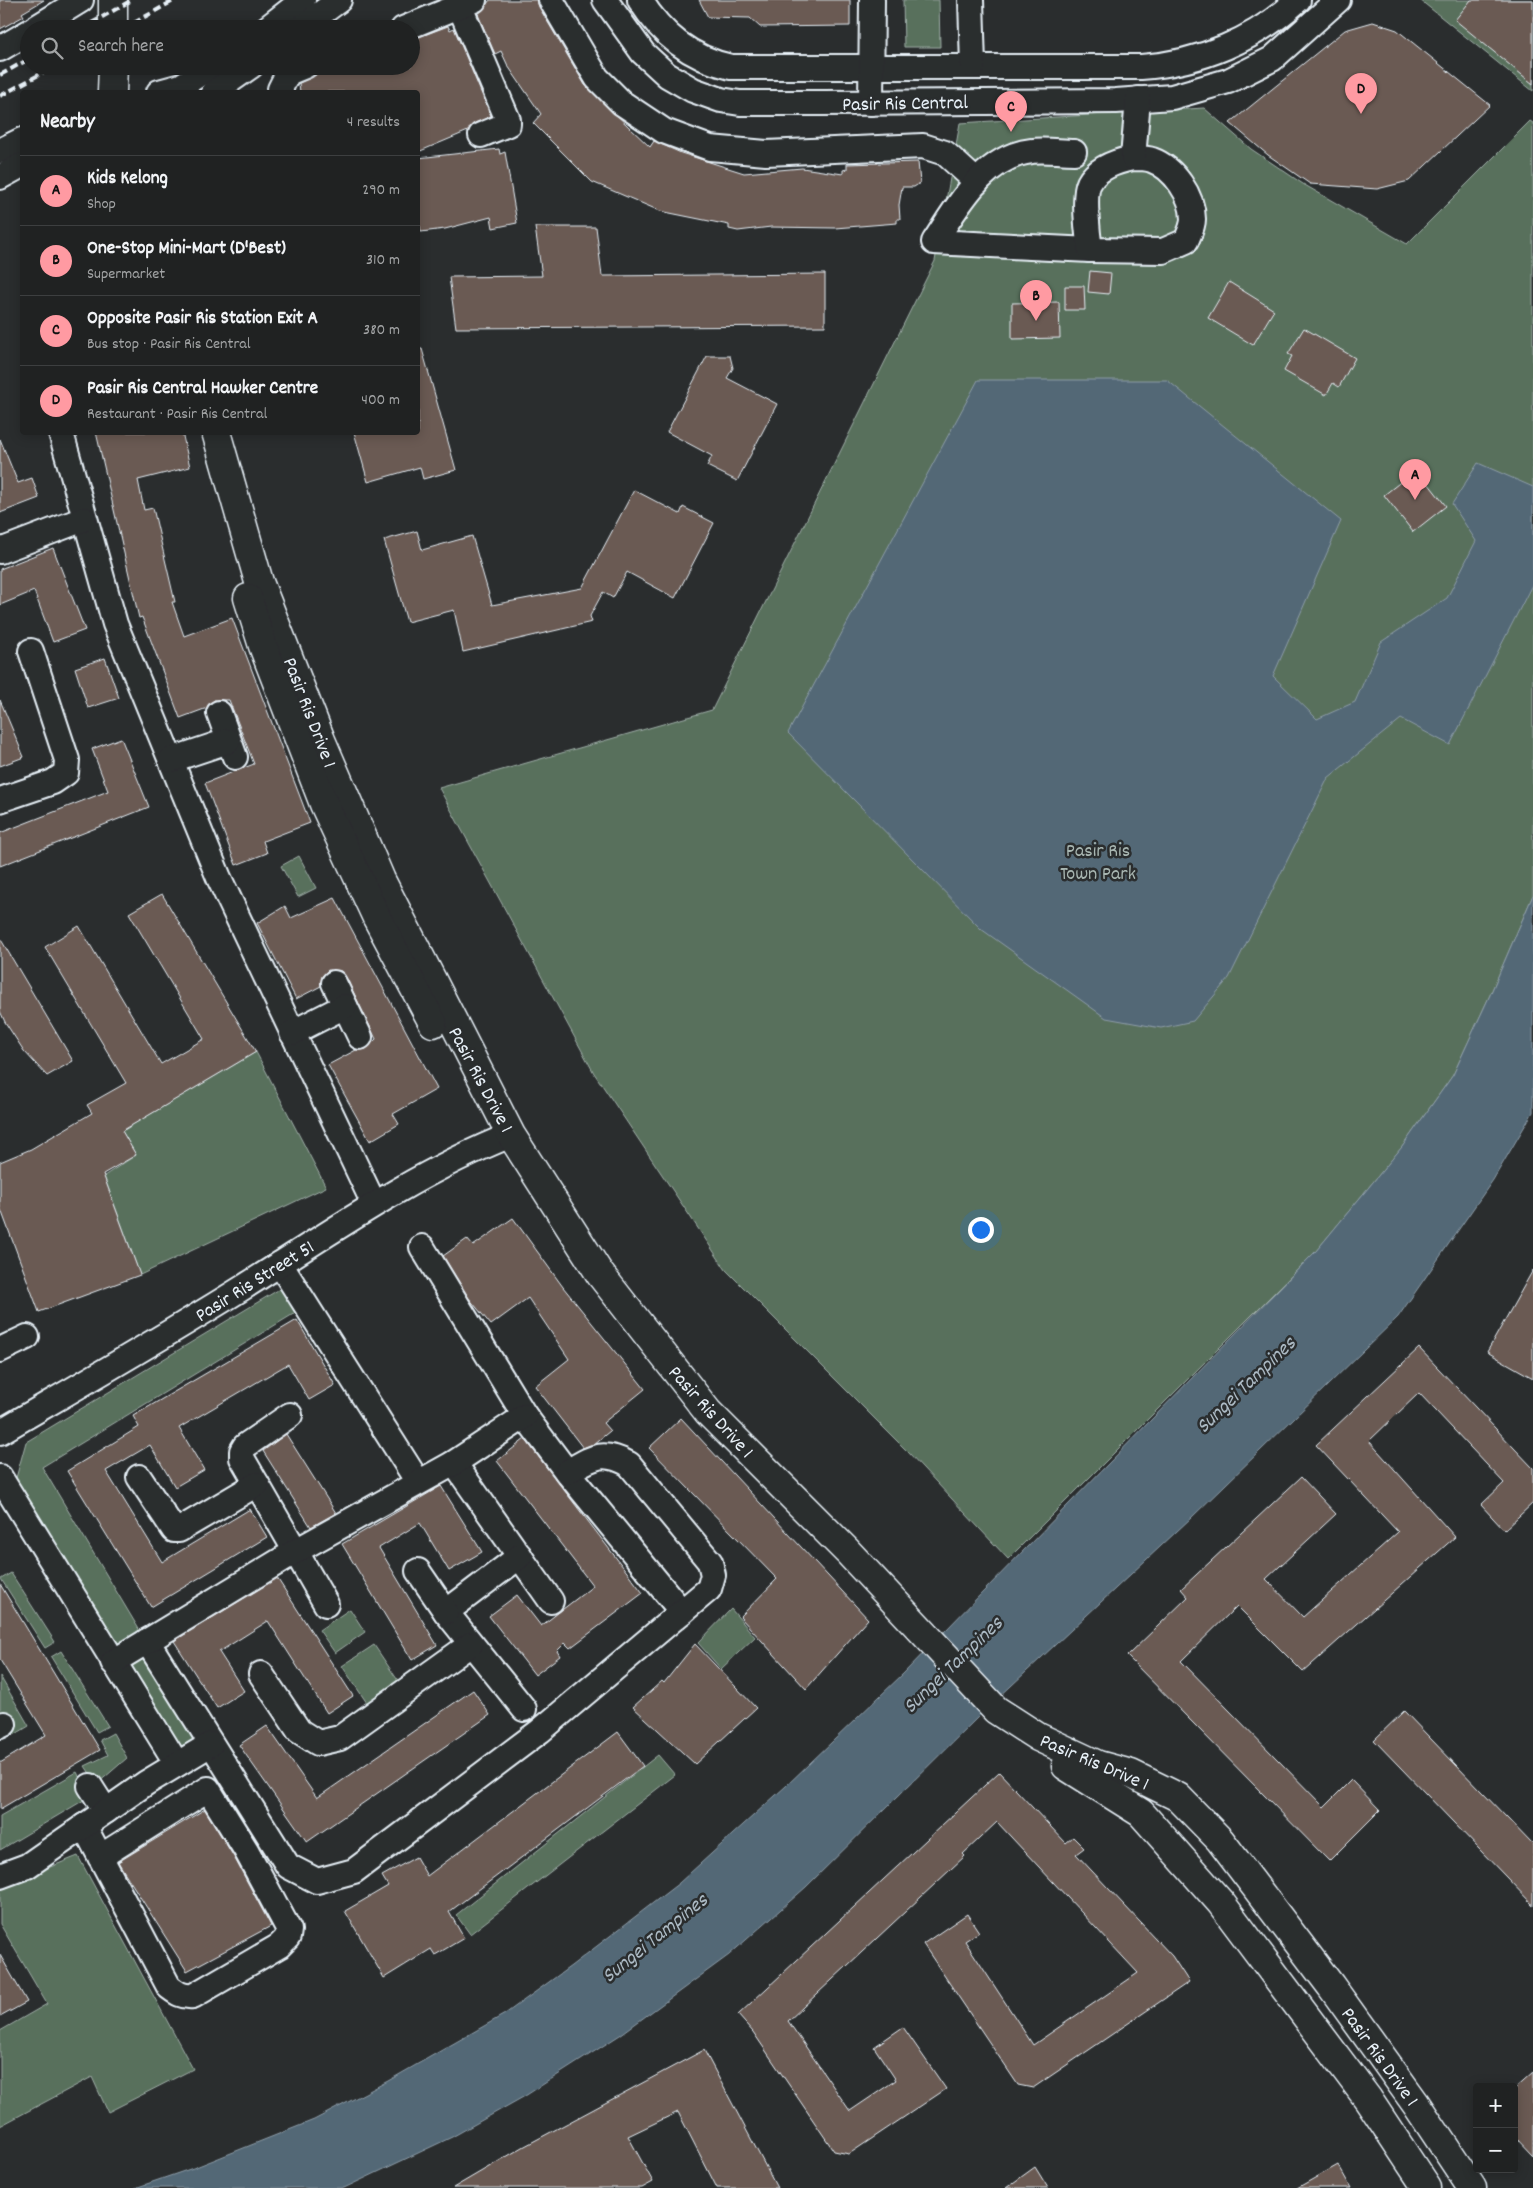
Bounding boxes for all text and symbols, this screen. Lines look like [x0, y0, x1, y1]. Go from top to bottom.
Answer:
search box [20, 20, 420, 75]
icon: search [38, 34, 66, 62]
text: Search here [78, 34, 164, 61]
pin: D [1345, 73, 1377, 114]
street label: Pasir Ris Central [842, 90, 968, 120]
pin: C [995, 91, 1027, 132]
text: Nearby [40, 108, 95, 138]
text: 4 results [347, 111, 400, 134]
text: Kids Kelong [87, 166, 168, 193]
text: A [52, 179, 60, 202]
text: 290 m [362, 179, 400, 202]
text: Shop [87, 193, 116, 216]
text: One-Stop Mini-Mart (D'Best) [87, 236, 286, 263]
text: B [52, 249, 60, 272]
text: 310 m [366, 249, 400, 272]
text: Supermarket [87, 263, 165, 286]
pin: B [1020, 280, 1052, 321]
text: Opposite Pasir Ris Station Exit A [87, 306, 318, 333]
text: C [52, 319, 60, 342]
text: 380 m [363, 319, 400, 342]
text: Bus stop · Pasir Ris Central [87, 333, 251, 356]
text: Pasir Ris Central Hawker Centre [87, 376, 318, 403]
text: D [52, 389, 60, 412]
text: 400 m [361, 389, 400, 412]
text: Restaurant · Pasir Ris Central [87, 403, 267, 426]
pin: A [1399, 459, 1431, 500]
street label: Pasir Ris Drive 1 [274, 654, 342, 772]
park label: Pasir Ris Town Park [1060, 838, 1136, 889]
street label: Pasir Ris Drive 1 [440, 1022, 519, 1138]
your location [968, 1217, 994, 1243]
street label: Pasir Ris Street 51 [191, 1235, 321, 1330]
water label: Sungei Tampines [1190, 1330, 1305, 1442]
street label: Pasir Ris Drive 1 [660, 1360, 759, 1466]
water label: Sungei Tampines [897, 1610, 1012, 1722]
street label: Pasir Ris Drive 1 [1035, 1728, 1153, 1799]
water label: Sungei Tampines [596, 1886, 716, 1992]
street label: Pasir Ris Drive 1 [1333, 2002, 1424, 2113]
map controls [1473, 2083, 1518, 2173]
button: + [1473, 2083, 1518, 2128]
button: − [1473, 2128, 1518, 2173]

